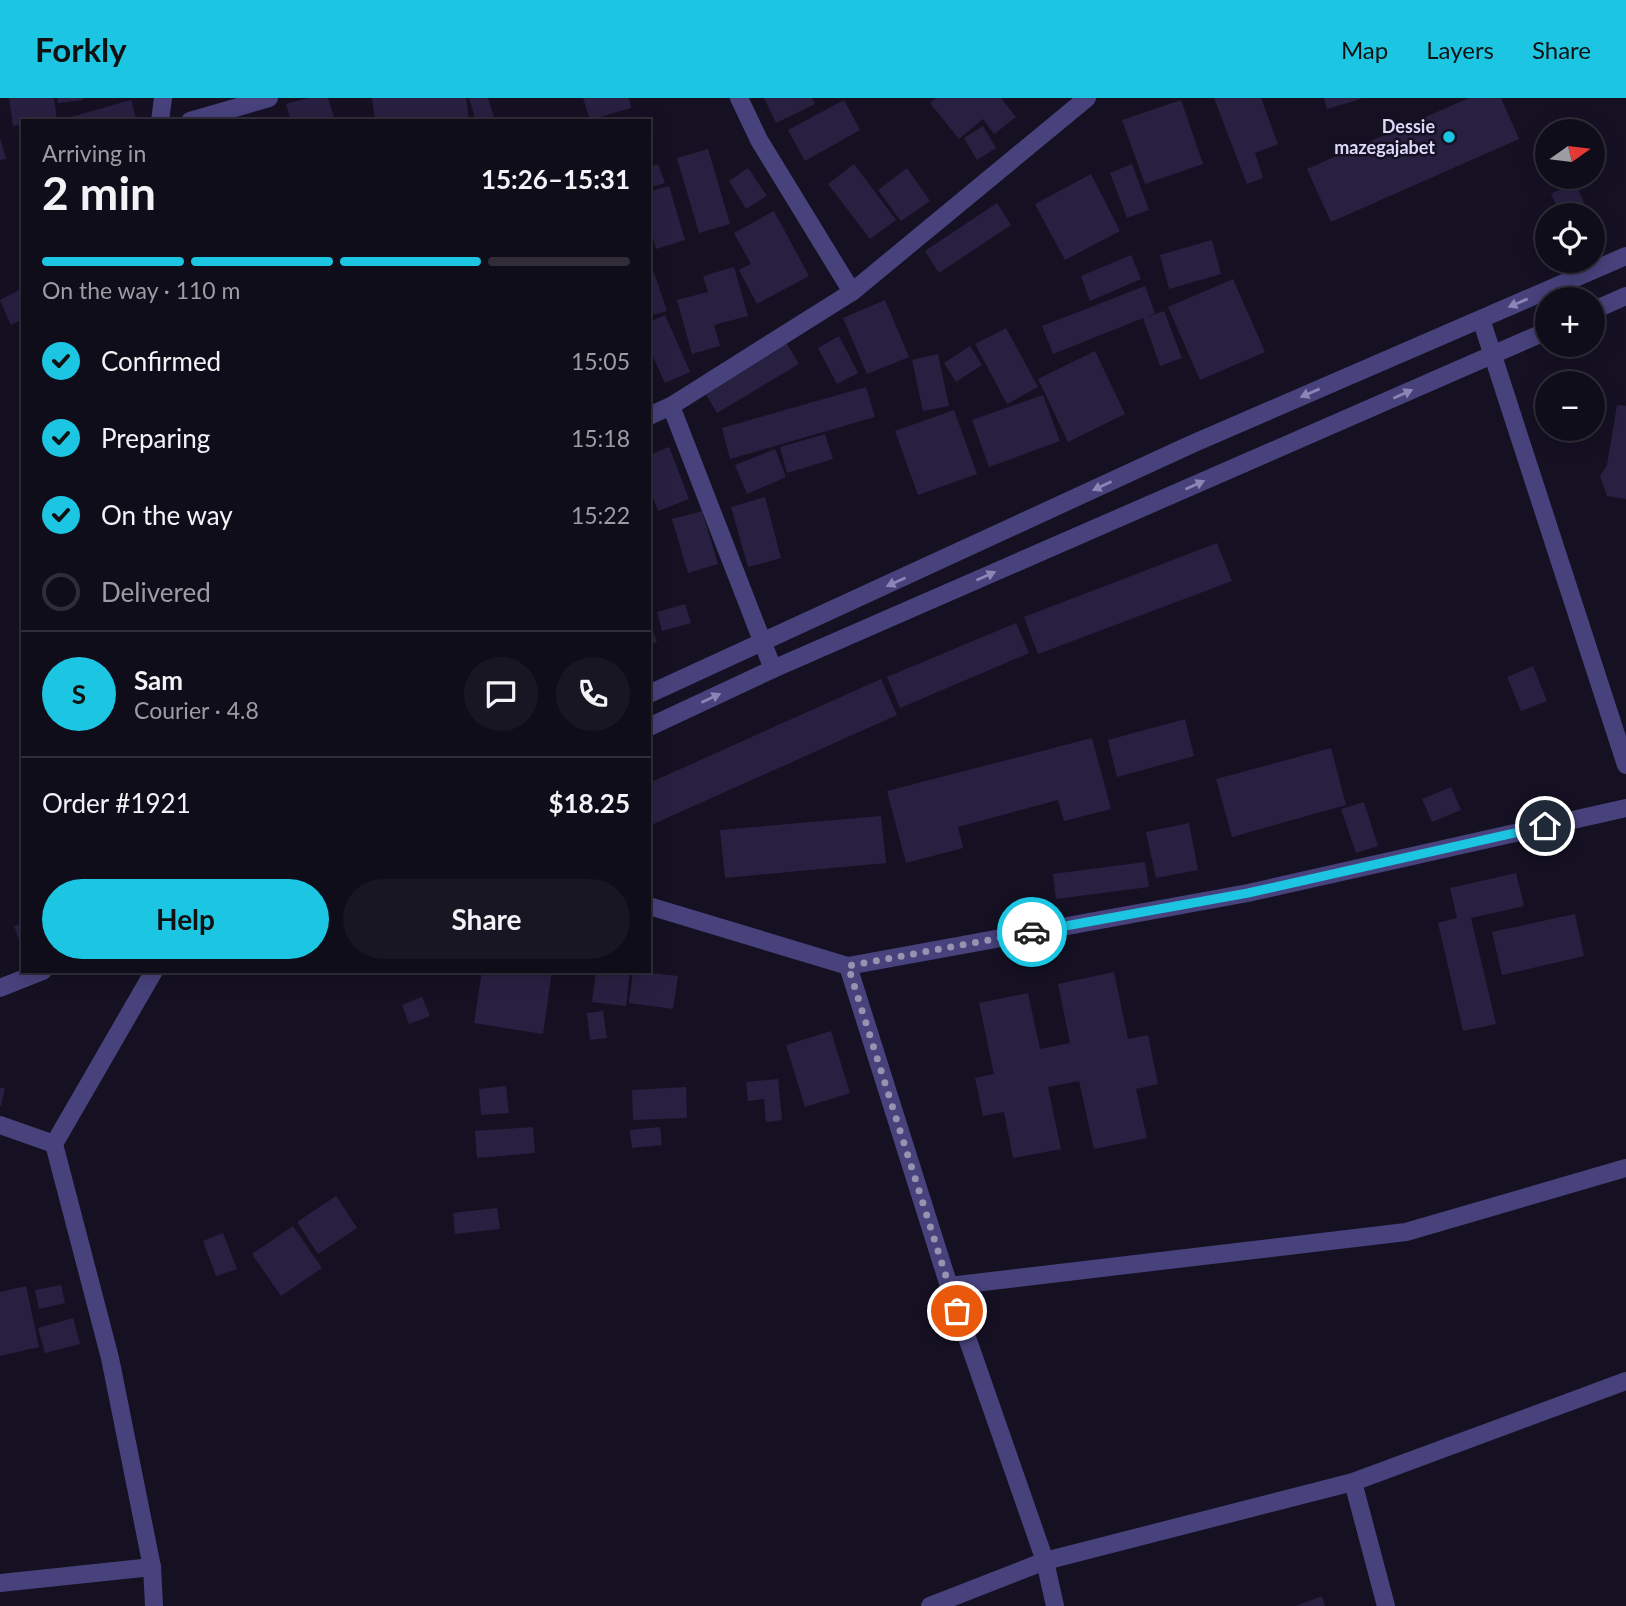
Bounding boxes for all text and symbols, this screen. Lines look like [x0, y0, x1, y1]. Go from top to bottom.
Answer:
text: Forkly [35, 29, 127, 69]
text: Map [1341, 35, 1388, 64]
text: Layers [1426, 35, 1494, 64]
text: Share [1532, 35, 1591, 64]
place label: Dessie mazegajabet [1334, 115, 1435, 158]
north arrow [1535, 119, 1605, 189]
map controls [1535, 119, 1605, 441]
marker: Dessie mazegajabet [1441, 129, 1457, 145]
text: Arriving in [42, 139, 146, 167]
text: 15:26–15:31 [481, 163, 630, 195]
text: 2 min [42, 165, 156, 220]
button: locate [1535, 203, 1605, 273]
text: On the way · 110 m [42, 276, 241, 304]
button: + [1535, 287, 1605, 357]
one-way arrow [1508, 298, 1529, 309]
icon: check [42, 342, 80, 380]
text: Confirmed [101, 345, 221, 377]
text: 15:05 [571, 347, 630, 375]
button: − [1535, 371, 1605, 441]
one-way arrow [1299, 388, 1320, 399]
one-way arrow [1393, 388, 1414, 399]
icon: check [42, 419, 80, 457]
text: Preparing [101, 422, 210, 454]
text: 15:18 [571, 424, 630, 452]
one-way arrow [1184, 479, 1205, 490]
one-way arrow [1092, 480, 1112, 492]
icon: check [42, 496, 80, 534]
text: On the way [101, 499, 233, 531]
text: 15:22 [571, 501, 630, 529]
one-way arrow [976, 570, 996, 582]
text: Delivered [101, 576, 211, 608]
one-way arrow [886, 576, 906, 588]
button: chat [464, 657, 538, 731]
button: phone [556, 657, 630, 731]
text: Sam [134, 664, 183, 696]
text: S [72, 678, 86, 710]
one-way arrow [701, 692, 721, 704]
text: Courier · 4.8 [134, 696, 259, 724]
text: Order #1921 [42, 787, 191, 819]
text: $18.25 [548, 787, 630, 819]
pin [1515, 796, 1575, 856]
icon: home [1526, 807, 1564, 845]
button: Help [42, 879, 329, 959]
button: Share [343, 879, 630, 959]
courier [997, 897, 1067, 967]
icon: car [1013, 913, 1051, 951]
pin [927, 1281, 987, 1341]
icon: bag [938, 1292, 976, 1330]

